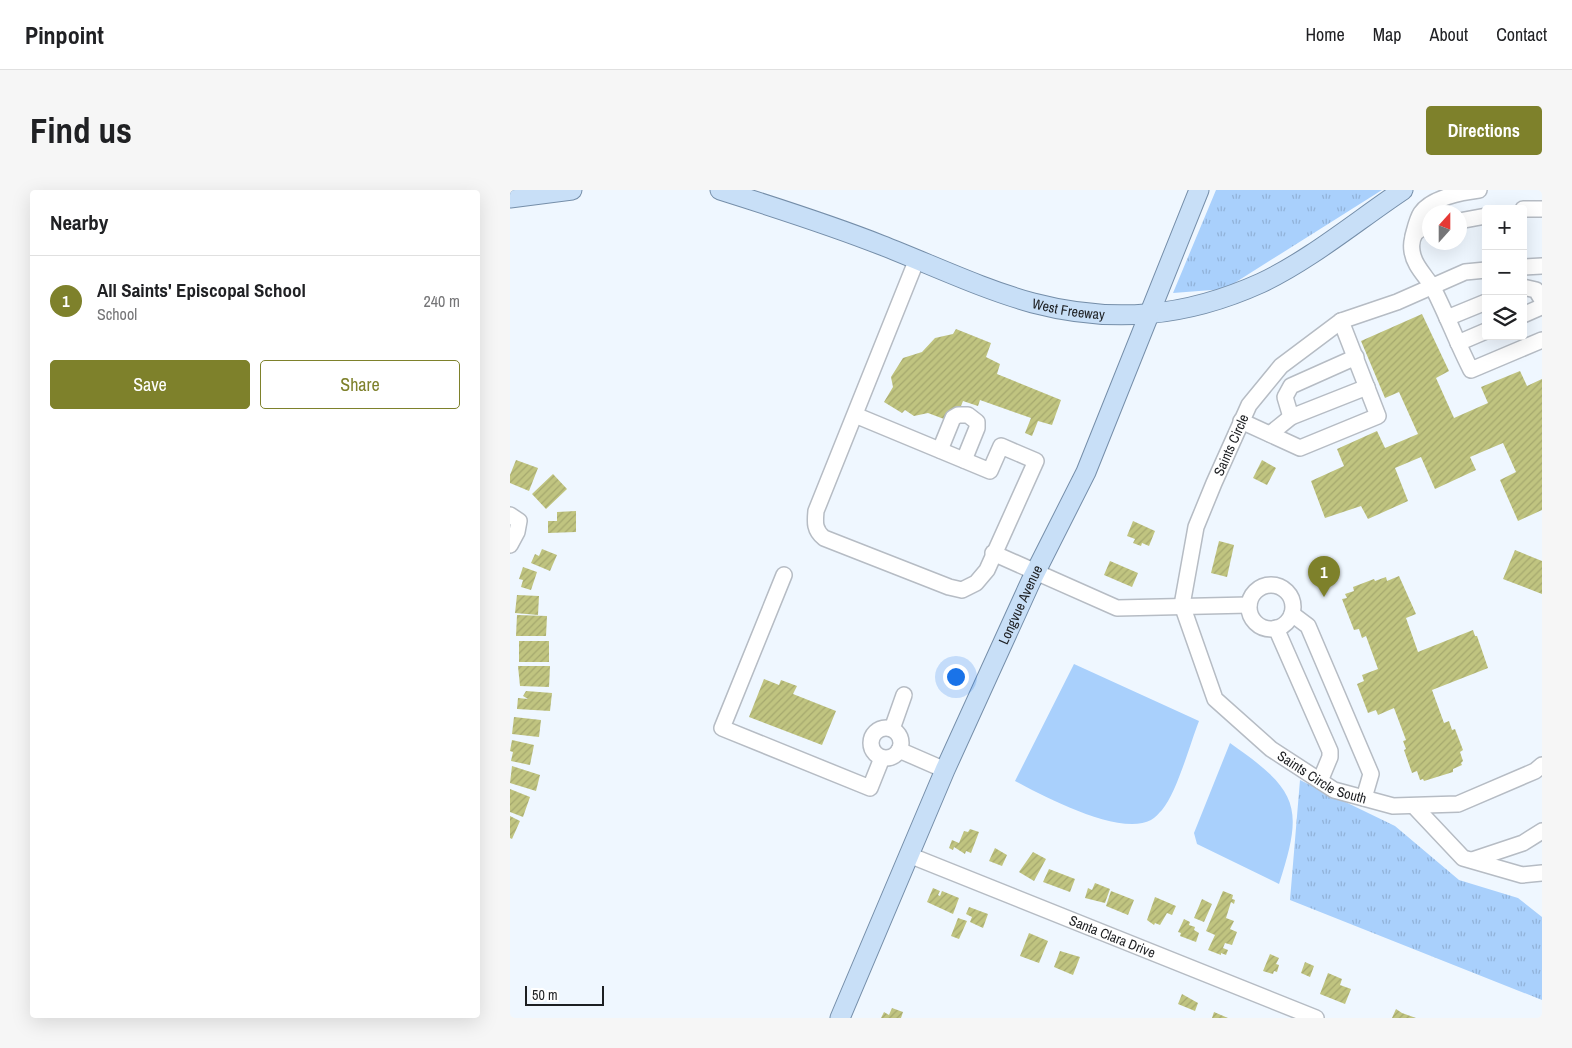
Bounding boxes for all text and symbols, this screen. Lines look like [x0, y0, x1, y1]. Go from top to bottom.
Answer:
text: Pinpoint [25, 19, 104, 51]
text: Home [1305, 22, 1345, 47]
text: Map [1373, 22, 1402, 47]
text: About [1430, 22, 1468, 47]
text: Contact [1496, 22, 1547, 47]
button: Directions [1426, 106, 1542, 155]
text: Find us [30, 107, 132, 154]
north arrow [1422, 205, 1467, 250]
map controls [1482, 205, 1527, 340]
button: + [1482, 205, 1527, 250]
text: Nearby [50, 208, 108, 237]
button: − [1482, 250, 1527, 295]
text: All Saints' Episcopal School [97, 277, 306, 303]
text: 1 [62, 290, 70, 312]
text: 240 m [424, 290, 460, 312]
street label: West Freeway [1030, 294, 1106, 323]
button: layers [1482, 295, 1527, 340]
text: School [97, 303, 137, 325]
button: Save [50, 360, 250, 409]
button: Share [260, 360, 460, 409]
street label: Saints Circle [1209, 411, 1253, 479]
pin: 1 [1308, 556, 1340, 597]
street label: Longvue Avenue [994, 562, 1047, 647]
your location [943, 664, 969, 690]
street label: Saints Circle South [1274, 747, 1369, 807]
street label: Santa Clara Drive [1067, 911, 1158, 962]
scale bar [525, 983, 604, 1006]
text: 50 m [532, 986, 558, 1004]

